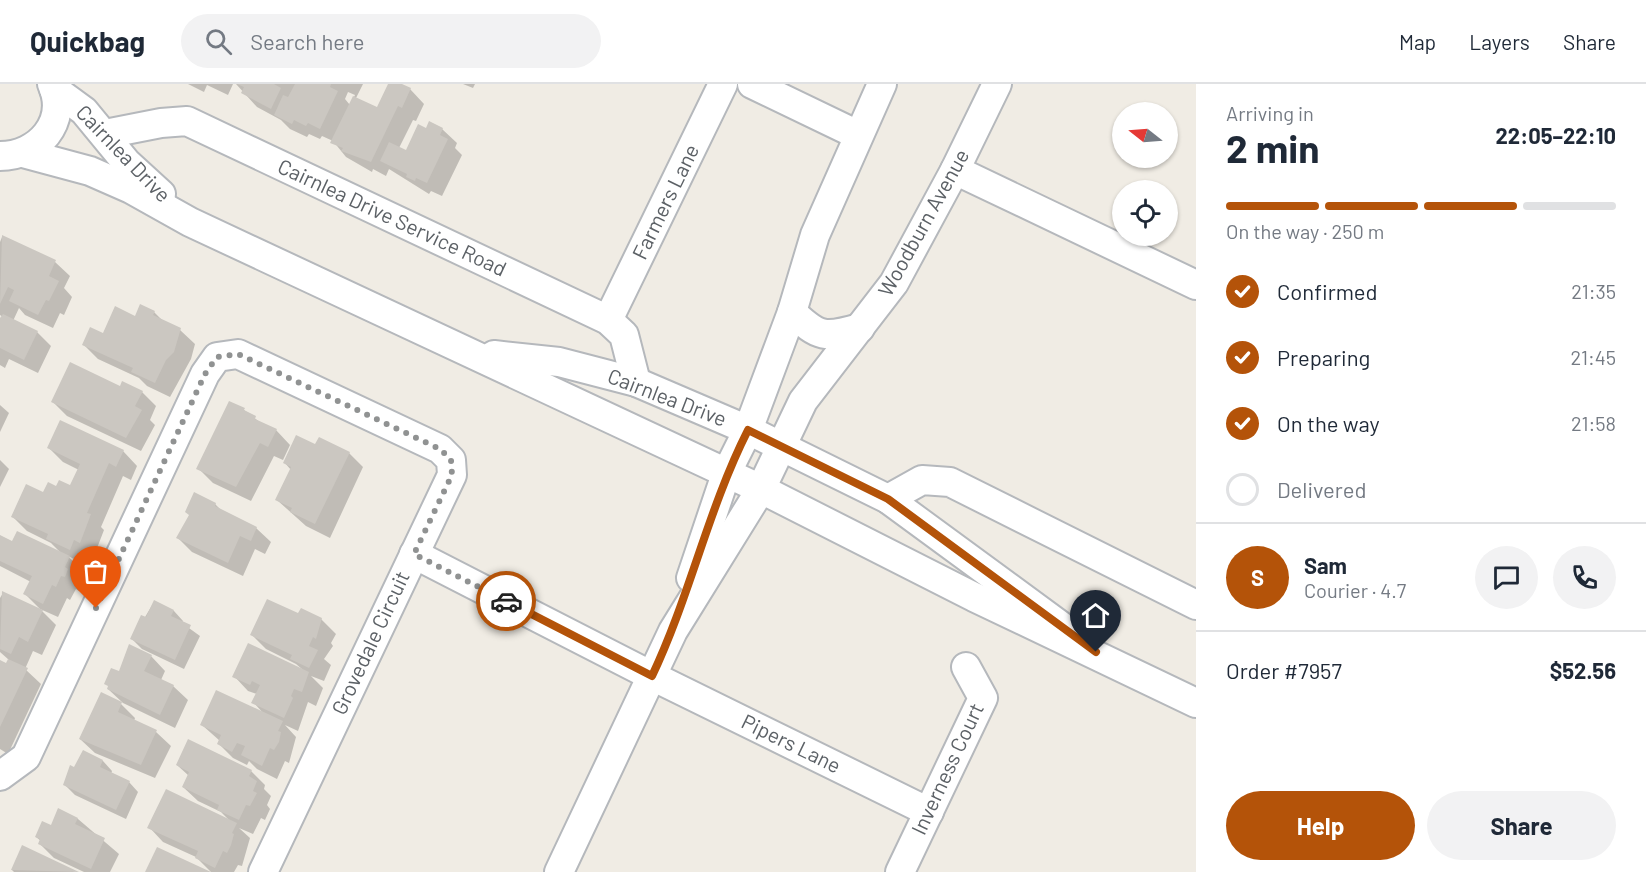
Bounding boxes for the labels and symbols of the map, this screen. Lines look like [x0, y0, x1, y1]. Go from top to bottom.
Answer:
street label: Cairnlea Drive [72, 99, 177, 207]
north arrow [1112, 102, 1178, 168]
street label: Farmers Lane [626, 140, 703, 263]
street label: Woodburn Avenue [872, 144, 973, 300]
street label: Cairnlea Drive Service Road [274, 153, 511, 281]
street label: Cairnlea Drive [605, 362, 731, 431]
pin [70, 546, 121, 608]
street label: Grovedale Circuit [325, 567, 414, 718]
courier [476, 571, 536, 631]
pin [1070, 590, 1121, 652]
street label: Inverness Court [905, 699, 988, 838]
street label: Pipers Lane [738, 708, 845, 777]

